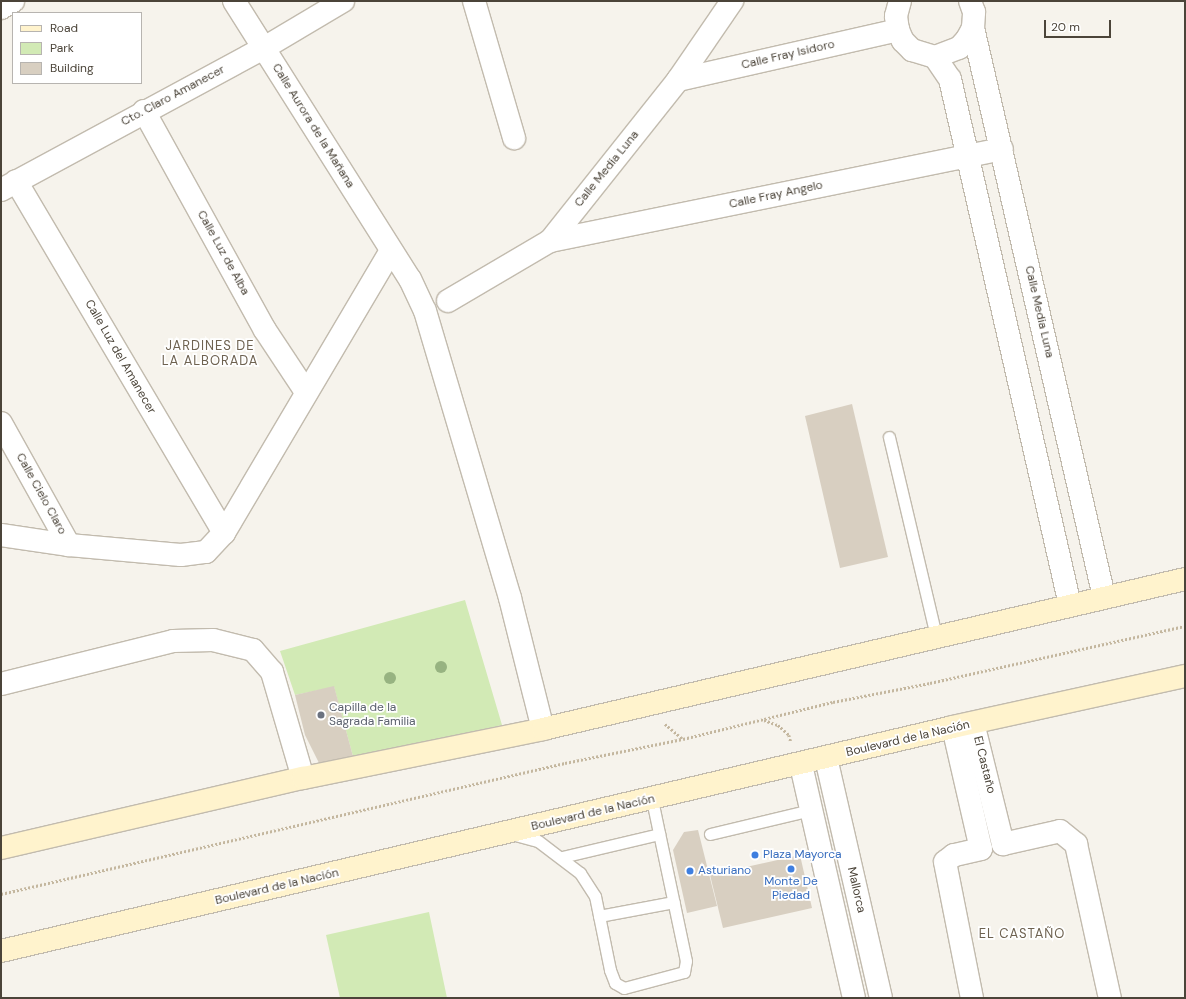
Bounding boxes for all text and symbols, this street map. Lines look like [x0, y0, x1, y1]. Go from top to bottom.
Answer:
legend [12, 12, 142, 84]
scale bar [1046, 12, 1113, 38]
text: 20 m [1051, 19, 1080, 35]
text: Road [50, 20, 78, 36]
street label: Calle Fray Isidoro [740, 37, 836, 73]
text: Park [50, 40, 74, 56]
text: Building [50, 60, 94, 76]
street label: Calle Aurora de la Mañana [269, 61, 357, 191]
street label: Cto. Claro Amanecer [119, 63, 227, 129]
street label: Calle Media Luna [572, 128, 642, 210]
street label: Calle Fray Angelo [728, 178, 824, 212]
street label: Calle Luz de Alba [194, 208, 252, 298]
street label: Calle Media Luna [1021, 265, 1057, 359]
street label: Calle Luz del Amanecer [81, 297, 159, 417]
district label: JARDINES DE LA ALBORADA [162, 339, 258, 370]
street label: Calle Cielo Claro [13, 451, 69, 537]
place label: Capilla de la Sagrada Familia [329, 701, 416, 729]
marker: Capilla de la Sagrada Familia [316, 710, 326, 720]
street label: Boulevard de la Nación [845, 718, 971, 760]
street label: El Castaño [970, 735, 998, 795]
street label: Boulevard de la Nación [530, 792, 656, 834]
place label: Plaza Mayorca [763, 848, 842, 862]
marker: Plaza Mayorca [750, 850, 760, 860]
place label: Asturiano [698, 864, 751, 878]
marker: Monte De Piedad [786, 864, 796, 874]
street label: Boulevard de la Nación [214, 866, 340, 908]
marker: Asturiano [685, 866, 695, 876]
street label: Mallorca [844, 866, 868, 914]
place label: Monte De Piedad [764, 875, 818, 903]
district label: EL CASTAÑO [979, 926, 1065, 942]

